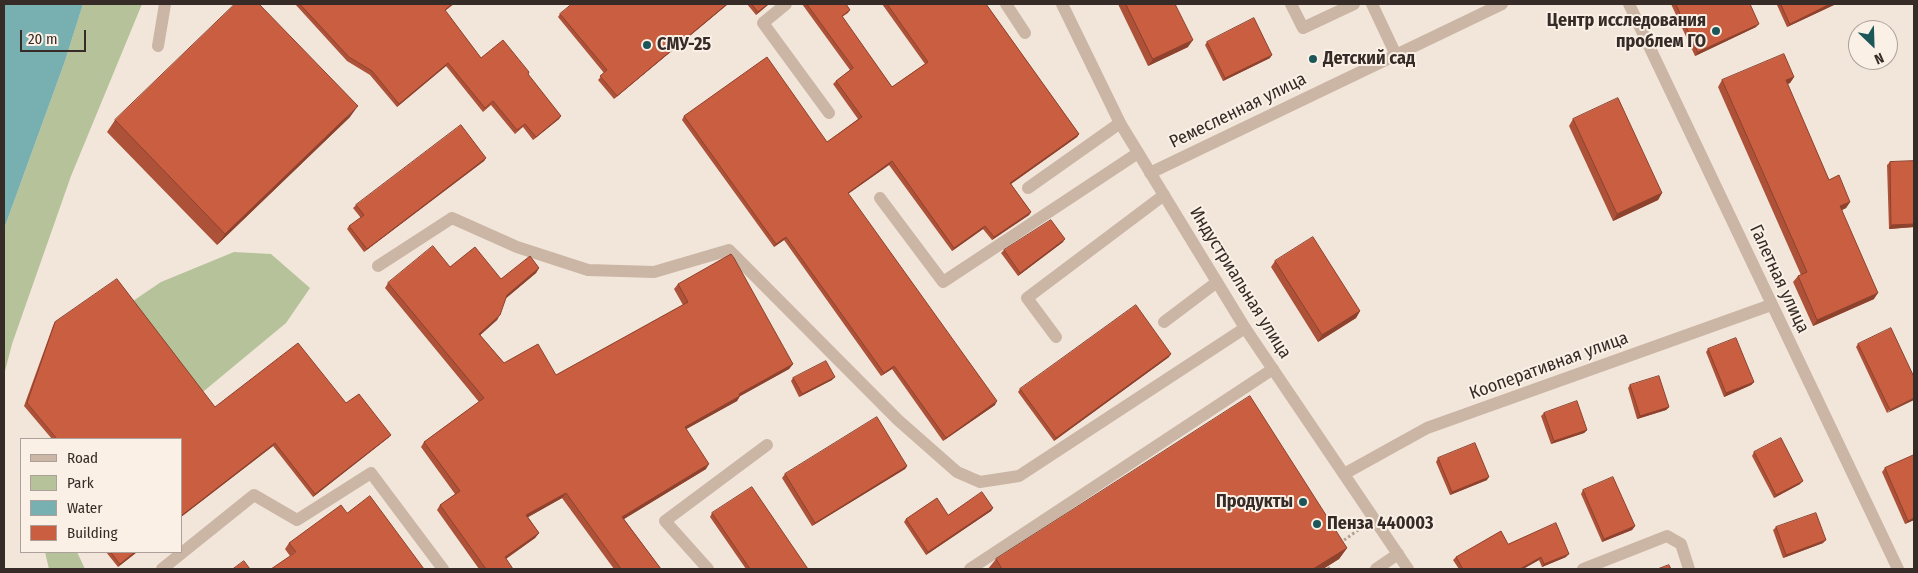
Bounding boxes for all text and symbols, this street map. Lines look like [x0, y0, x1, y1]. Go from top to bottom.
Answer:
place label: Центр исследования проблем ГО [1547, 10, 1706, 52]
scale bar [22, 20, 89, 52]
north arrow [1848, 20, 1898, 70]
marker: Центр исследования проблем ГО [1710, 25, 1722, 37]
text: 20 m [28, 30, 58, 48]
place label: СМУ-25 [657, 34, 711, 56]
marker: СМУ-25 [641, 39, 653, 51]
place label: Детский сад [1323, 48, 1415, 70]
text: N [1872, 49, 1886, 68]
marker: Детский сад [1307, 53, 1319, 65]
street label: Ремесленная улица [1166, 68, 1310, 154]
street label: Индустриальная улица [1185, 203, 1295, 363]
street label: Галетная улица [1744, 221, 1814, 337]
street label: Кооперативная улица [1467, 327, 1631, 405]
legend [20, 438, 182, 553]
text: Road [67, 449, 98, 467]
text: Park [67, 474, 94, 492]
place label: Продукты [1216, 491, 1293, 513]
marker: Продукты [1297, 496, 1309, 508]
text: Water [67, 499, 102, 517]
place label: Пенза 440003 [1327, 513, 1433, 535]
marker: Пенза 440003 [1311, 518, 1323, 530]
text: Building [67, 524, 118, 542]

